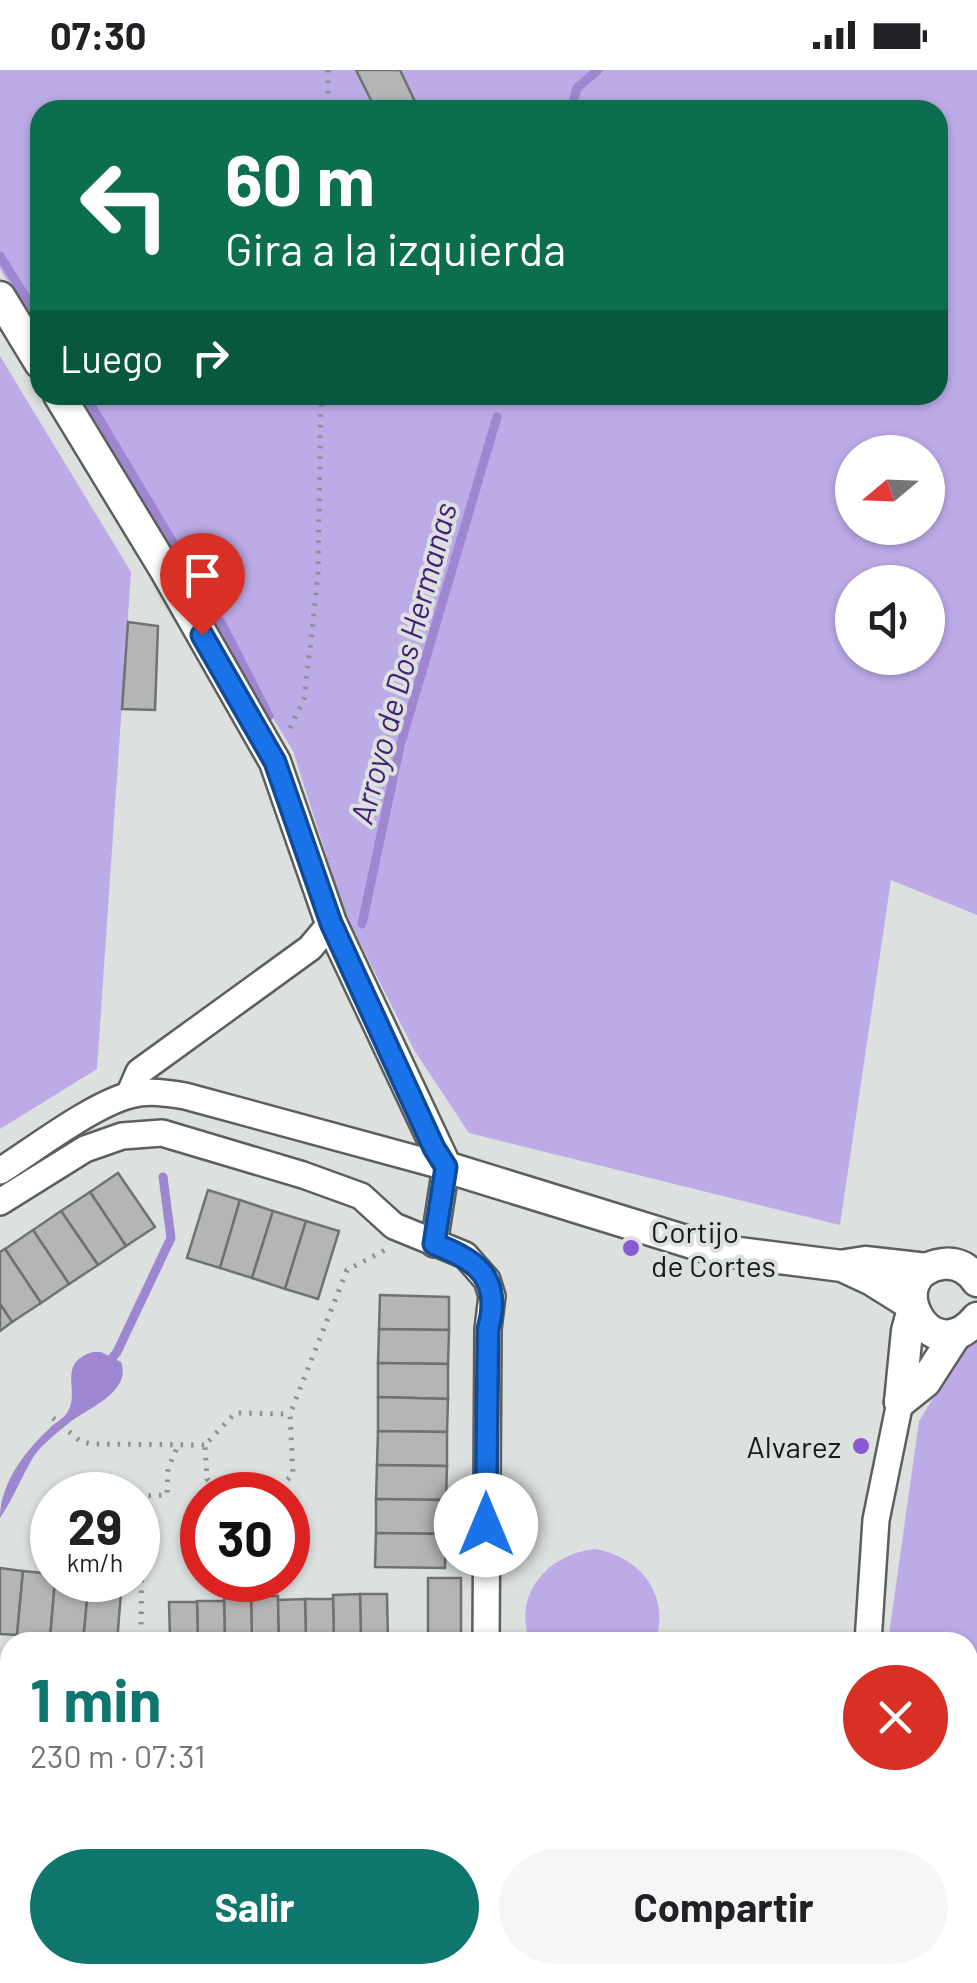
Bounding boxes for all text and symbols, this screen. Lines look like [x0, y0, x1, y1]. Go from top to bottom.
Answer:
text: 07:30 [50, 12, 147, 58]
text: 60 m [225, 136, 375, 220]
icon: left [60, 140, 190, 270]
text: Gira a la izquierda [225, 221, 566, 275]
icon: right [183, 330, 238, 385]
text: Luego [60, 335, 163, 381]
north arrow [835, 435, 945, 545]
map controls [835, 435, 945, 675]
water label: Arroyo de Dos Hermanas [341, 498, 463, 828]
pin [160, 533, 245, 636]
icon: arrive [175, 548, 230, 603]
button: sound [835, 565, 945, 675]
place label: Cortijo de Cortes [651, 1213, 776, 1283]
marker: Cortijo de Cortes [620, 1237, 642, 1259]
place label: Alvarez [747, 1428, 841, 1464]
marker: Alvarez [850, 1435, 872, 1457]
speed limit sign: 30 [180, 1472, 310, 1602]
position arrow [434, 1473, 538, 1577]
text: 29 [68, 1495, 122, 1555]
text: km/h [67, 1547, 123, 1577]
text: 1 min [30, 1662, 161, 1734]
button: close [843, 1665, 948, 1770]
text: 230 m · 07:31 [30, 1736, 205, 1774]
button: Salir [30, 1849, 479, 1964]
button: Compartir [499, 1849, 948, 1964]

